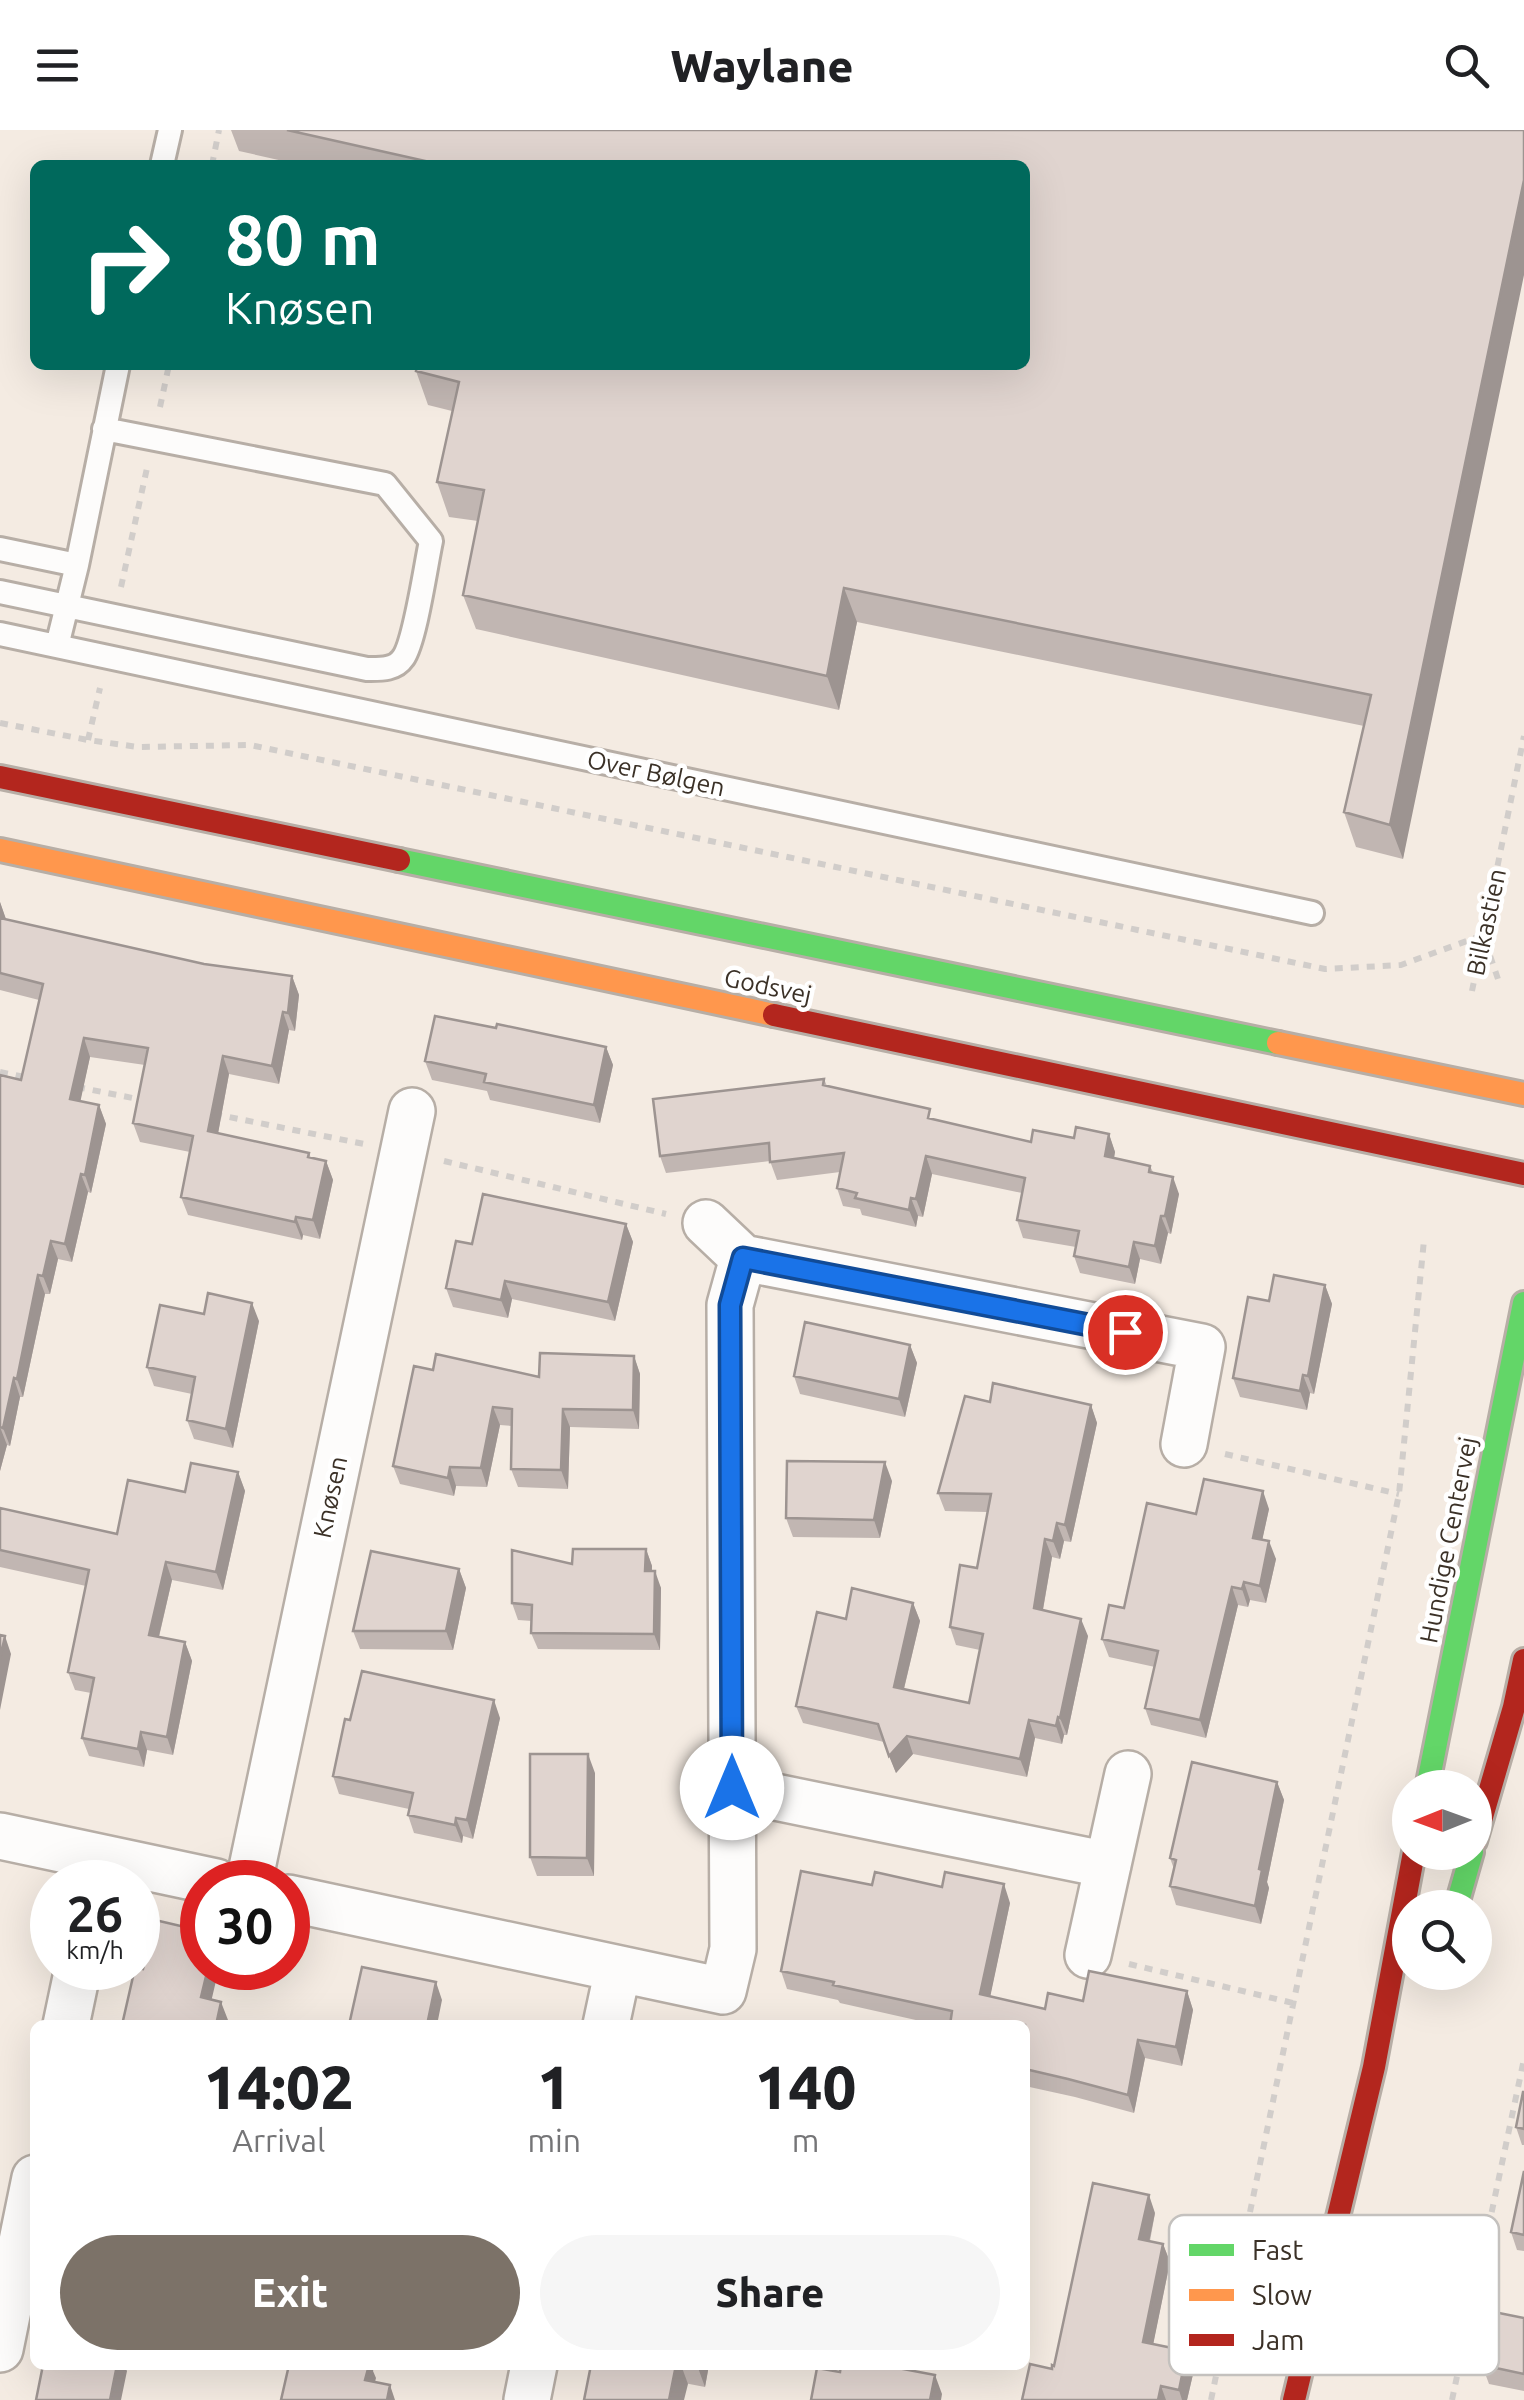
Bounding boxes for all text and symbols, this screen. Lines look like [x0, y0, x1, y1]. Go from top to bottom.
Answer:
icon: menu [30, 38, 85, 93]
icon: search [1439, 38, 1494, 93]
text: Waylane [671, 40, 853, 91]
icon: right [60, 200, 190, 330]
text: 80 m [225, 200, 381, 278]
text: Knøsen [225, 282, 375, 333]
street label: Over Bølgen [585, 745, 727, 801]
street label: Bilkastien [1461, 866, 1511, 978]
street label: Godsvej [722, 963, 814, 1009]
pin [1083, 1290, 1168, 1375]
icon: arrive [1098, 1305, 1153, 1360]
street label: Hundige Centervej [1414, 1434, 1482, 1646]
street label: Knøsen [308, 1453, 352, 1541]
position arrow [680, 1736, 784, 1840]
north arrow [1392, 1770, 1492, 1870]
map controls [1392, 1770, 1492, 1990]
speed limit sign: 30 [180, 1860, 310, 1990]
text: 26 [67, 1885, 123, 1941]
button: search [1392, 1890, 1492, 1990]
text: km/h [66, 1936, 124, 1964]
text: 14:02 [204, 2053, 354, 2120]
text: 1 [537, 2053, 571, 2120]
text: 140 [755, 2053, 856, 2120]
text: Arrival [232, 2122, 325, 2158]
text: min [527, 2122, 581, 2158]
text: m [792, 2122, 819, 2158]
legend [1169, 2215, 1499, 2375]
text: Fast [1252, 2234, 1303, 2265]
button: Exit [60, 2235, 520, 2350]
button: Share [540, 2235, 1000, 2350]
text: Slow [1252, 2279, 1312, 2310]
text: Jam [1252, 2324, 1304, 2355]

